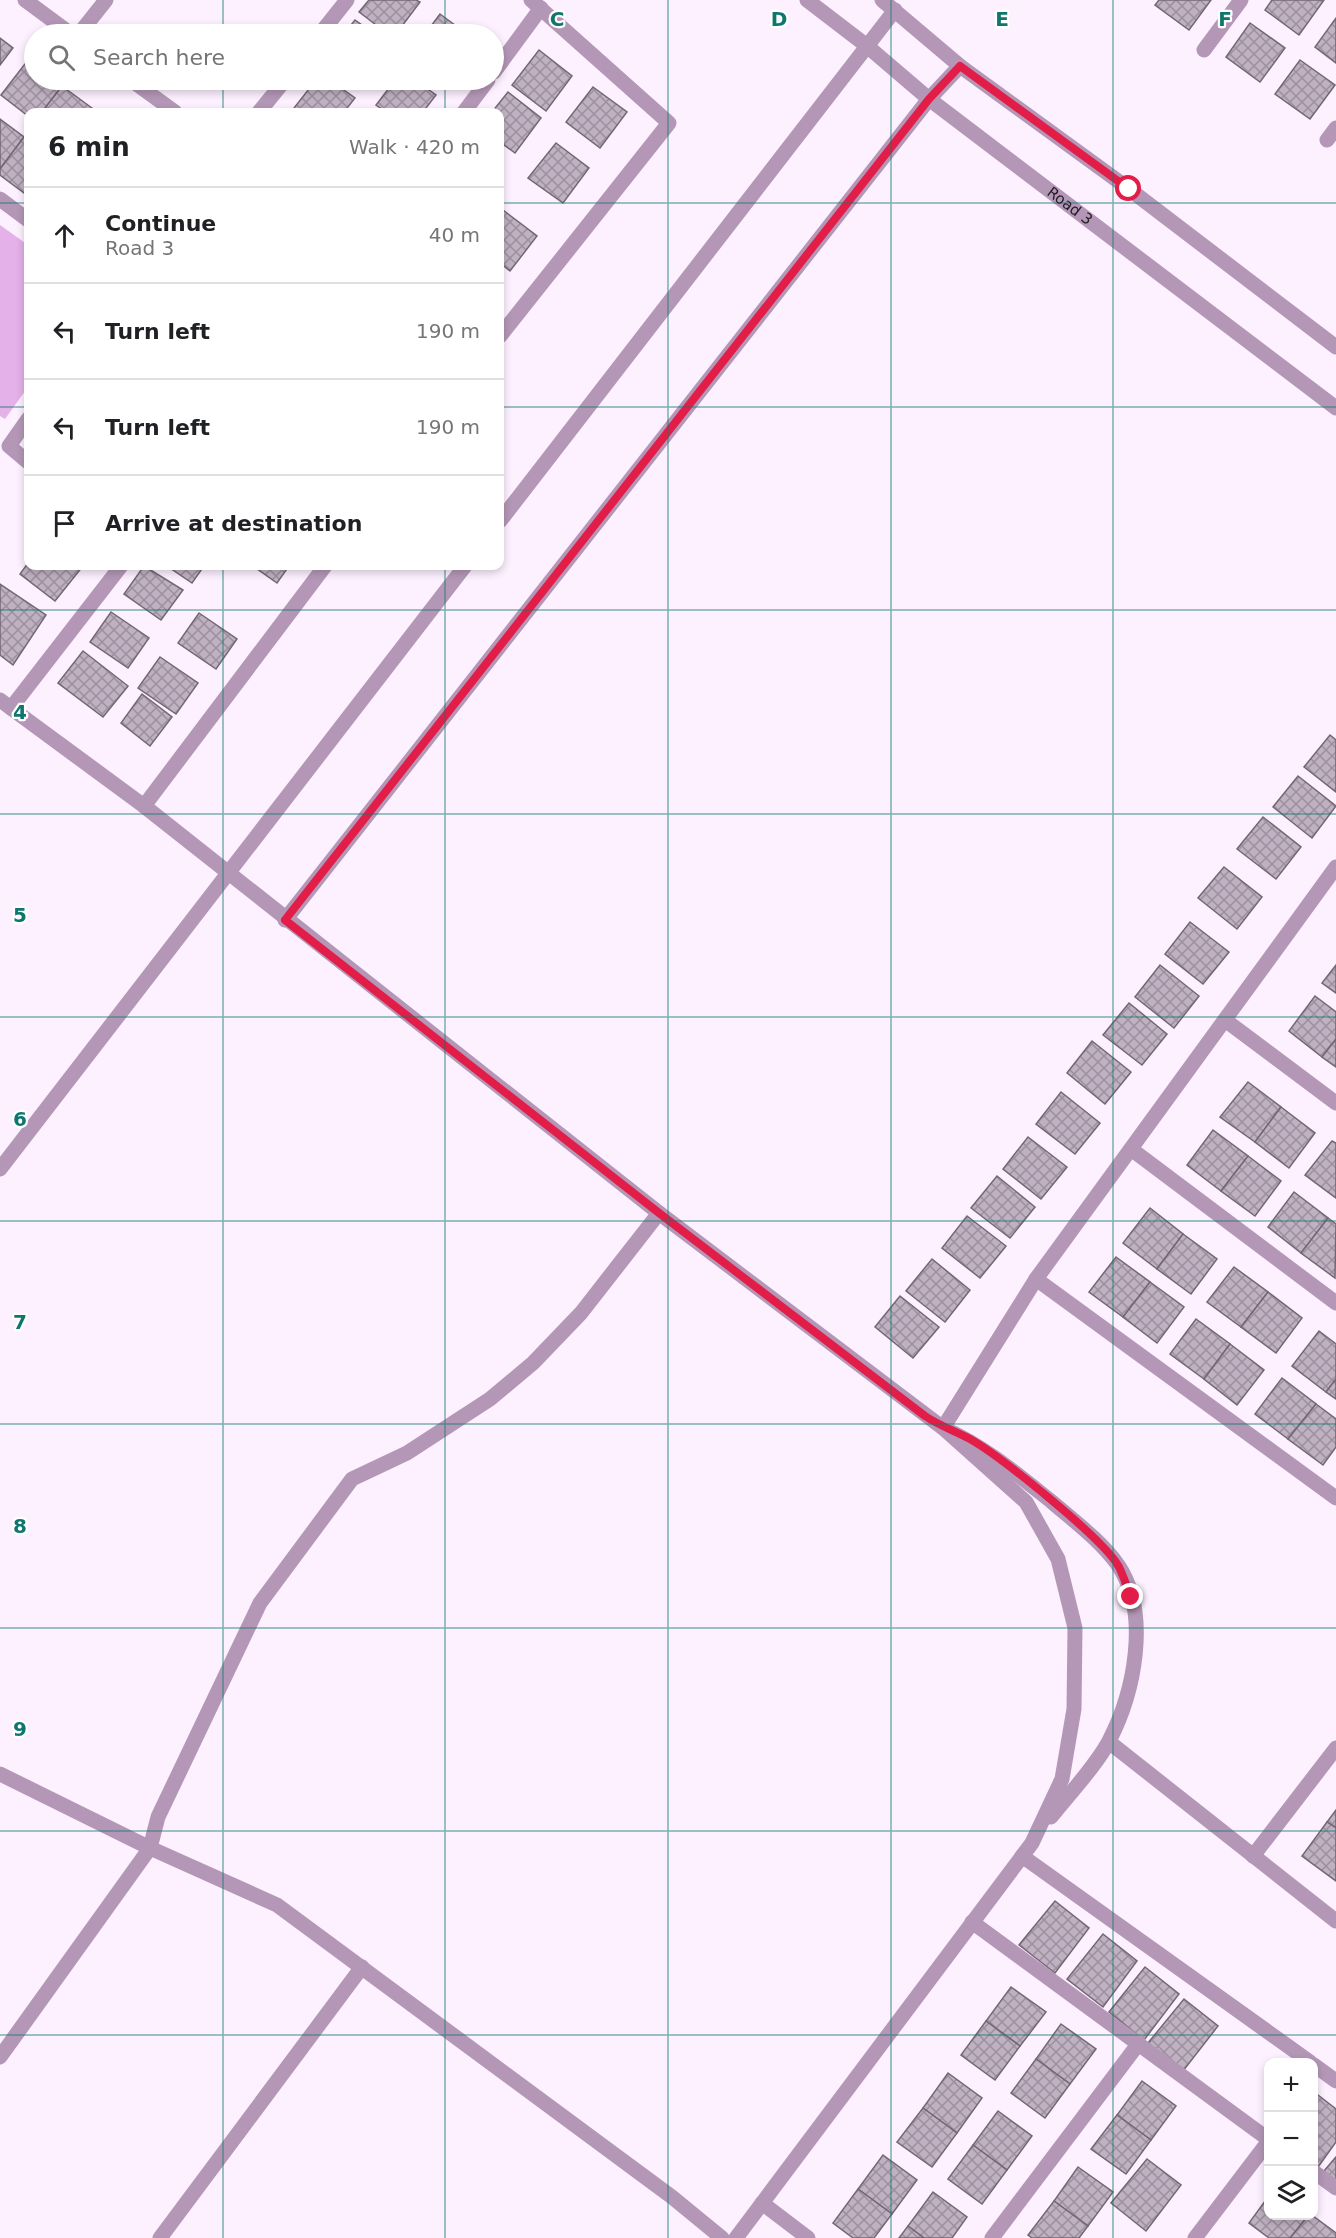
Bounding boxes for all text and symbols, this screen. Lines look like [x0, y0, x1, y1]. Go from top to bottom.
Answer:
text: C [550, 7, 564, 31]
text: D [771, 7, 787, 31]
text: E [995, 7, 1009, 31]
text: F [1218, 7, 1232, 31]
search box [24, 24, 504, 90]
icon: search [45, 41, 78, 74]
text: Search here [93, 45, 225, 70]
text: 6 min [48, 132, 130, 162]
text: Walk · 420 m [349, 135, 480, 159]
route start [1115, 175, 1141, 201]
street label: Road 3 [1044, 183, 1096, 229]
text: Continue [105, 211, 216, 236]
icon: ahead [48, 219, 81, 252]
text: 40 m [429, 223, 480, 247]
text: Road 3 [105, 236, 174, 260]
icon: left [48, 315, 81, 348]
text: Turn left [105, 319, 210, 344]
text: 190 m [416, 319, 480, 343]
icon: left [48, 411, 81, 444]
text: Turn left [105, 415, 210, 440]
text: 190 m [416, 415, 480, 439]
icon: arrive [48, 507, 81, 540]
text: Arrive at destination [105, 511, 362, 536]
text: 4 [13, 700, 27, 724]
text: 5 [13, 903, 27, 927]
text: 6 [13, 1107, 27, 1131]
text: 7 [13, 1310, 27, 1334]
text: 8 [13, 1514, 27, 1538]
route end [1117, 1583, 1143, 1609]
text: 9 [13, 1717, 27, 1741]
map controls [1264, 2058, 1318, 2220]
button: + [1264, 2058, 1318, 2112]
button: − [1264, 2112, 1318, 2166]
button: layers [1264, 2166, 1318, 2220]

